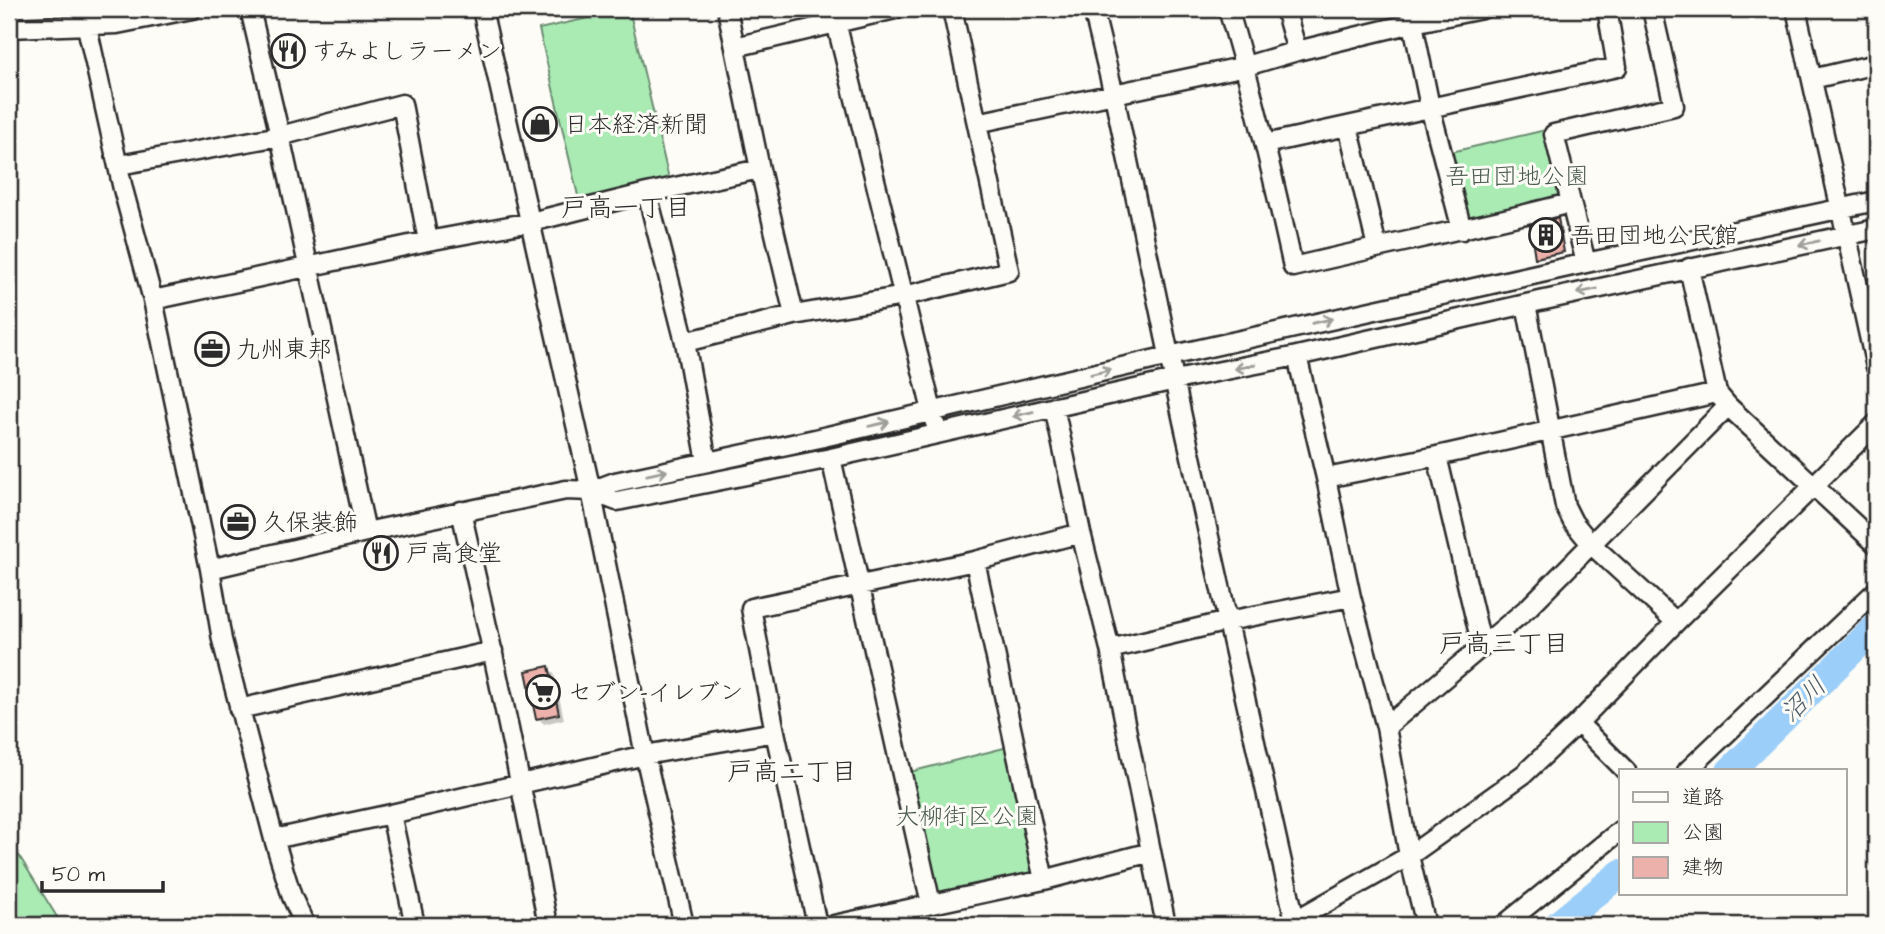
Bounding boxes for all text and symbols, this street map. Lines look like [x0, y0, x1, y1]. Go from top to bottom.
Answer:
restaurant icon: すみよしラーメン [269, 32, 307, 70]
place label: すみよしラーメン [312, 35, 502, 69]
shop icon: 日本経済新聞 [521, 105, 559, 143]
place label: 日本経済新聞 [564, 108, 708, 142]
park label: 吾田団地公園 [1445, 160, 1589, 194]
district label: 戸高一丁目 [561, 190, 691, 226]
building icon: 吾田団地公民館 [1527, 216, 1565, 254]
place label: 吾田団地公民館 [1570, 219, 1738, 253]
one-way arrow [1798, 237, 1821, 251]
one-way arrow [1576, 284, 1599, 298]
one-way arrow [1311, 314, 1333, 327]
office icon: 九州東邦 [193, 330, 231, 368]
place label: 九州東邦 [236, 333, 332, 367]
one-way arrow [1234, 360, 1257, 374]
one-way arrow [1089, 365, 1112, 378]
one-way arrow [1012, 408, 1035, 422]
one-way arrow [867, 417, 890, 430]
one-way arrow [645, 466, 668, 480]
office icon: 久保装飾 [219, 503, 257, 541]
place label: 久保装飾 [262, 506, 358, 540]
restaurant icon: 戸高食堂 [362, 534, 400, 572]
place label: 戸高食堂 [406, 537, 502, 571]
district label: 戸高三丁目 [1439, 626, 1569, 662]
water label: 沼川 [1773, 669, 1835, 731]
supermarket icon: セブン-イレブン [524, 673, 562, 711]
place label: セブン-イレブン [568, 676, 743, 710]
district label: 戸高二丁目 [727, 754, 857, 790]
legend [1619, 769, 1846, 895]
text: 道路 [1682, 783, 1724, 812]
park label: 大柳街区公園 [895, 800, 1039, 834]
text: 公園 [1682, 818, 1724, 847]
scale bar [42, 850, 163, 894]
text: 建物 [1682, 853, 1724, 882]
text: 50 m [52, 860, 106, 889]

